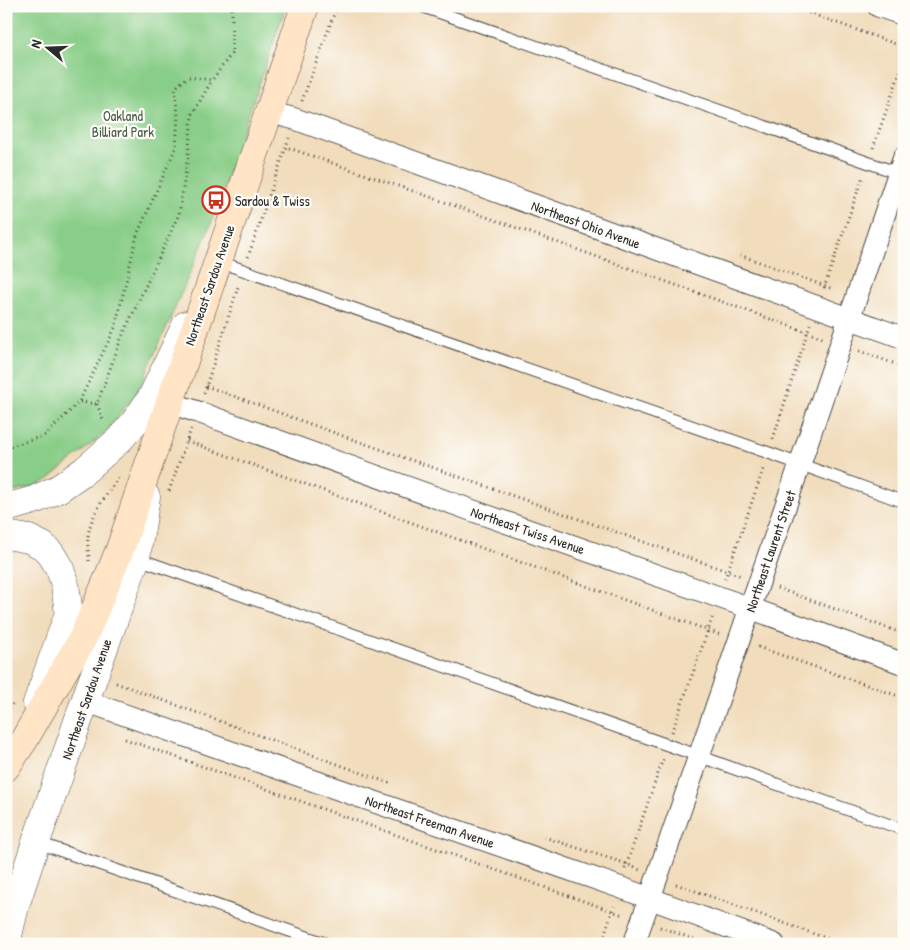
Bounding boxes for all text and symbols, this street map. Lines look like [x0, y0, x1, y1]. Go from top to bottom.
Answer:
north arrow [22, 22, 72, 72]
text: N [25, 36, 46, 50]
park label: Oakland Billiard Park [92, 106, 154, 141]
bus stop icon: Sardou & Twiss [201, 185, 231, 215]
place label: Sardou & Twiss [235, 191, 310, 210]
street label: Northeast Ohio Avenue [529, 195, 644, 253]
street label: Northeast Sardou Avenue [179, 222, 239, 348]
street label: Northeast Laurent Street [740, 487, 800, 615]
street label: Northeast Twiss Avenue [468, 502, 588, 559]
street label: Northeast Sardou Avenue [56, 636, 116, 762]
street label: Northeast Freeman Avenue [363, 790, 498, 852]

